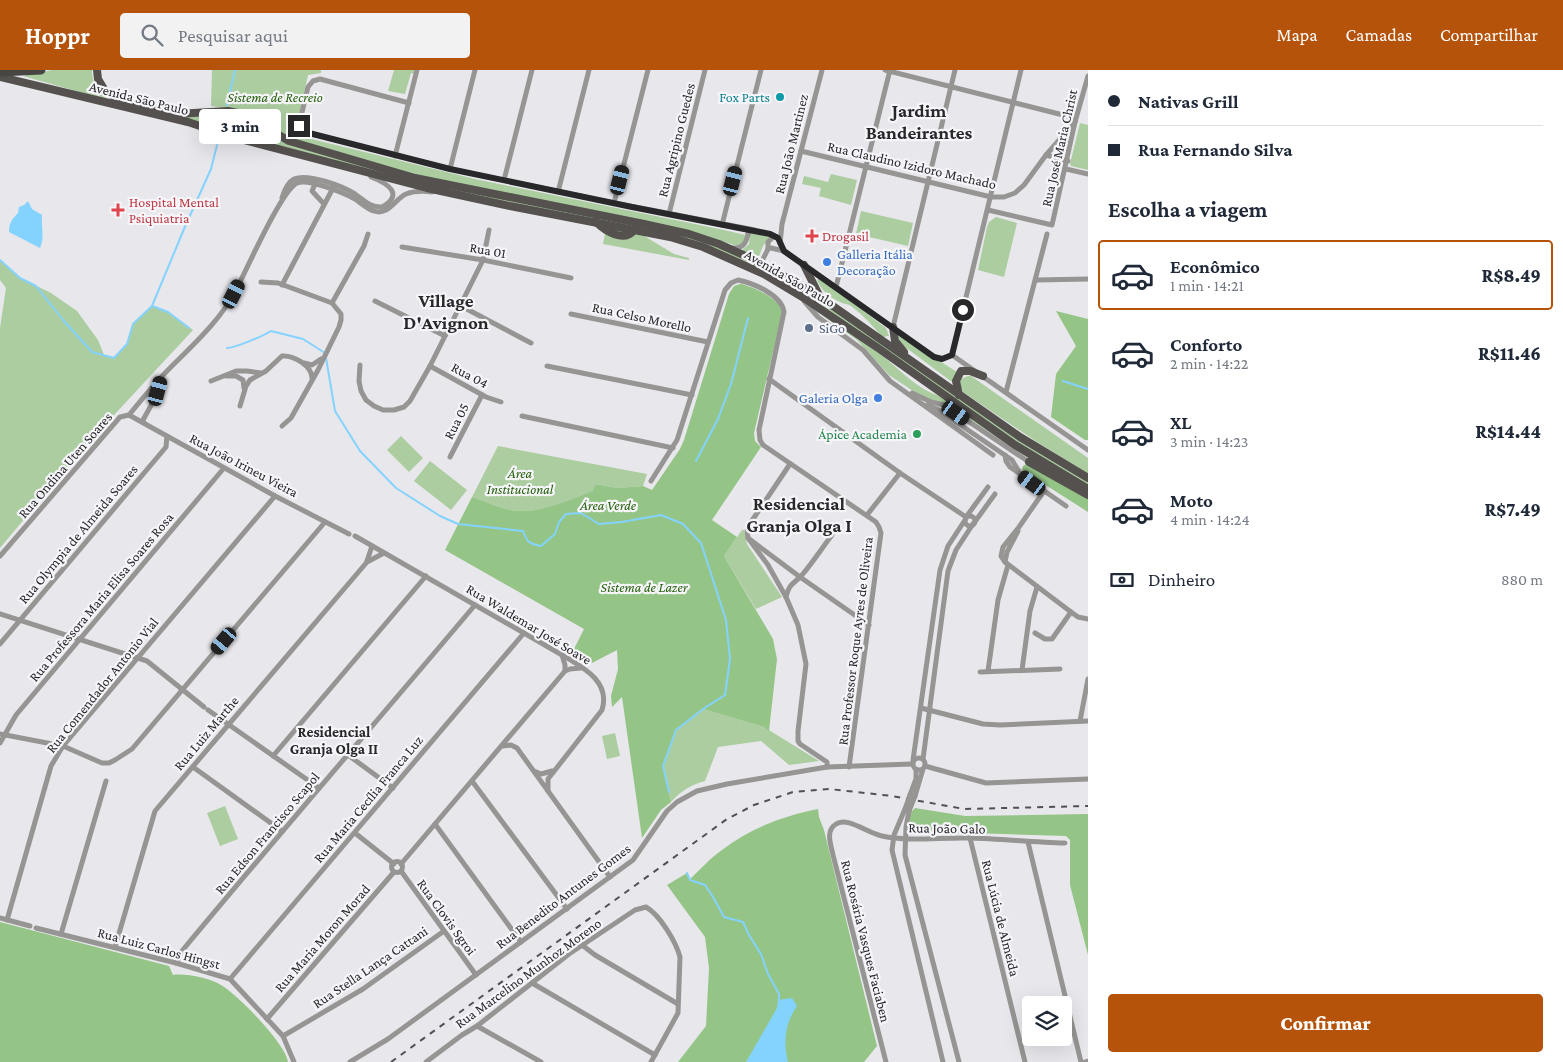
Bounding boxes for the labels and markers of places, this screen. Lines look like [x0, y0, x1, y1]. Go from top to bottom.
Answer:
place label: Fox Parts [719, 89, 770, 105]
marker: Fox Parts [774, 91, 786, 103]
place label: Hospital Mental Psiquiatria [129, 194, 219, 226]
marker: Hospital Mental Psiquiatria [111, 203, 125, 217]
place label: Drogasil [822, 228, 869, 244]
marker: Drogasil [806, 230, 818, 242]
place label: Galleria Itália Decoração [837, 246, 913, 278]
marker: Galleria Itália Decoração [821, 256, 833, 268]
place label: SiGo [819, 320, 845, 336]
marker: SiGo [803, 322, 815, 334]
place label: Galeria Olga [799, 390, 869, 406]
marker: Galeria Olga [872, 392, 884, 404]
place label: Ápice Academia [818, 426, 908, 442]
marker: Ápice Academia [911, 428, 923, 440]

